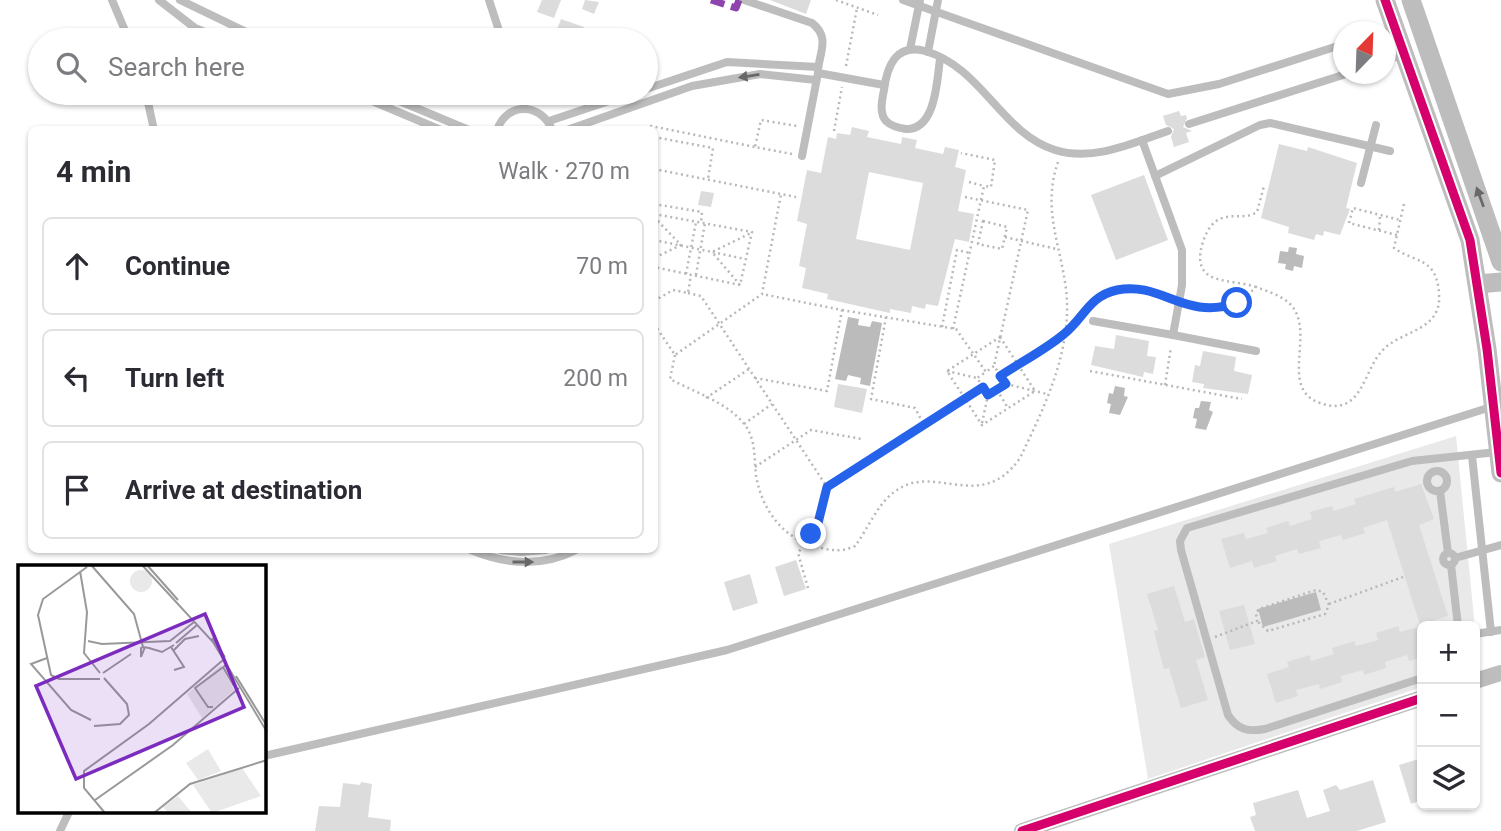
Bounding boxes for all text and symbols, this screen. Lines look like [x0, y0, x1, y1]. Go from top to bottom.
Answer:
north arrow [1333, 21, 1396, 84]
search box [28, 28, 658, 105]
icon: search [52, 48, 90, 86]
text: Search here [108, 52, 245, 82]
one-way arrow [737, 71, 759, 82]
text: 4 min [56, 154, 131, 189]
text: Walk · 270 m [498, 158, 630, 185]
one-way arrow [1474, 186, 1485, 207]
icon: ahead [58, 247, 96, 285]
text: Continue [125, 251, 230, 281]
text: 70 m [576, 253, 628, 280]
route start [1221, 287, 1252, 318]
icon: left [58, 359, 96, 397]
text: Turn left [125, 363, 224, 393]
text: 200 m [563, 365, 628, 392]
icon: arrive [58, 471, 96, 509]
text: Arrive at destination [125, 475, 362, 505]
route end [795, 518, 826, 549]
one-way arrow [513, 556, 535, 568]
inset map [18, 565, 266, 814]
map controls [1417, 621, 1480, 810]
button: + [1417, 621, 1480, 684]
button: − [1417, 684, 1480, 747]
button: layers [1417, 747, 1480, 810]

